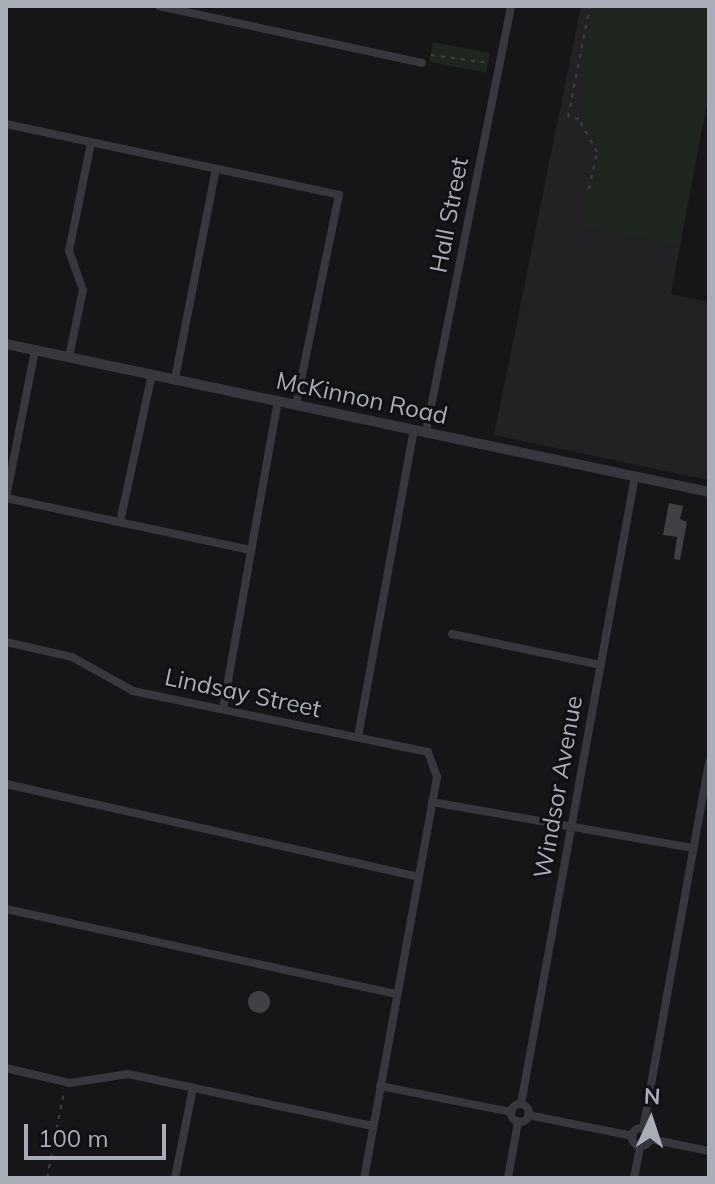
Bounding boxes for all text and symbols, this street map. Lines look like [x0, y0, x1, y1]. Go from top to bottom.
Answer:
street label: Hall Street [424, 155, 474, 275]
street label: McKinnon Road [274, 366, 450, 430]
street label: Lindsay Street [162, 662, 324, 724]
street label: Windsor Avenue [528, 693, 588, 881]
north arrow [611, 1080, 691, 1160]
text: N [643, 1082, 661, 1110]
scale bar [28, 1108, 170, 1158]
text: 100 m [38, 1123, 109, 1153]

